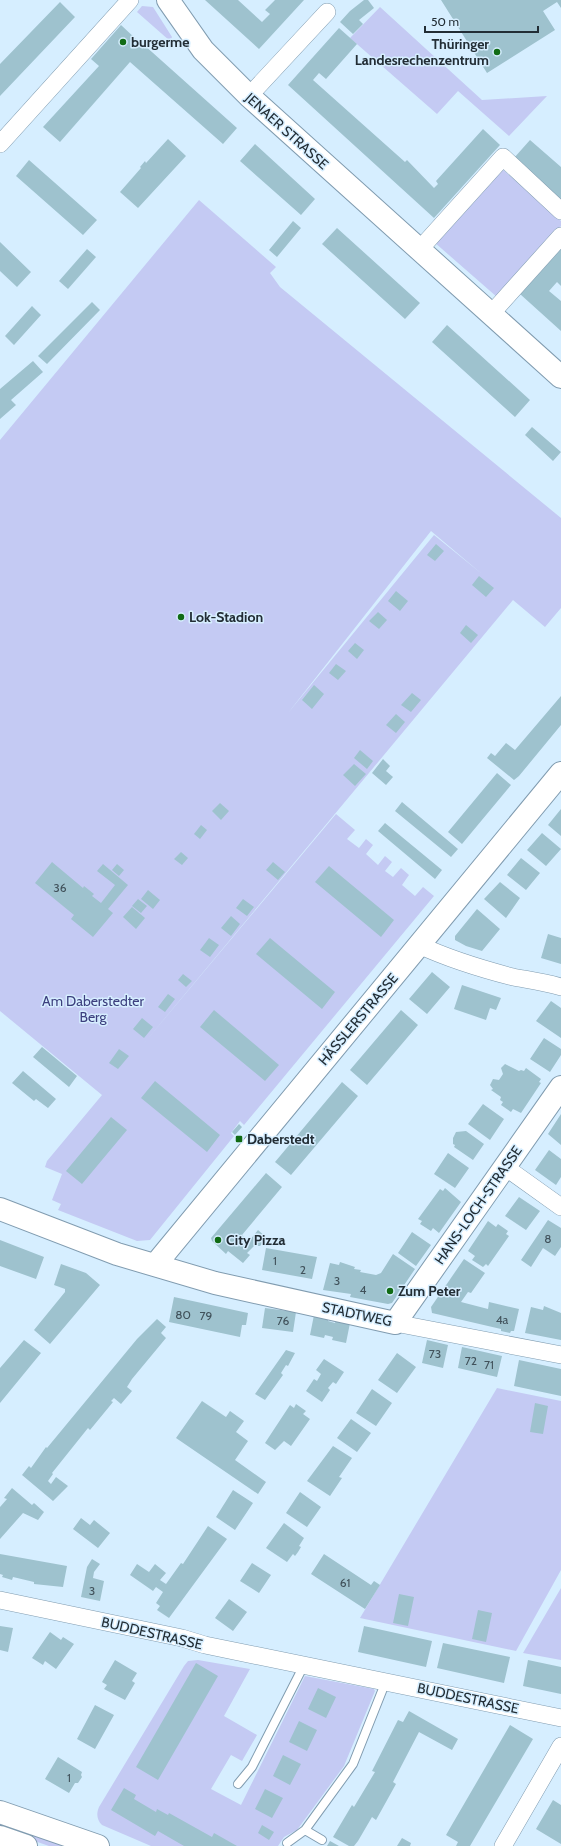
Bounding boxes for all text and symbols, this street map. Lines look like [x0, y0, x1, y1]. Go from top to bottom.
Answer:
scale bar [425, 8, 538, 34]
text: 50 m [431, 14, 459, 29]
place label: burgerme [131, 33, 189, 51]
place label: Thüringer Landesrechenzentrum [355, 35, 489, 69]
marker: burgerme [118, 37, 128, 47]
marker: Thüringer Landesrechenzentrum [492, 47, 502, 57]
street label: JENAER STRASSE [241, 88, 333, 173]
place label: Lok-Stadion [189, 608, 263, 626]
marker: Lok-Stadion [176, 612, 186, 622]
house number: 36 [53, 880, 67, 895]
street label: HÄSSLERSTRASSE [314, 969, 402, 1069]
park label: Am Daberstedter Berg [42, 992, 144, 1026]
place label: Daberstedt [247, 1130, 315, 1148]
marker: Daberstedt [234, 1134, 244, 1144]
street label: HANS-LOCH-STRASSE [430, 1142, 526, 1268]
place label: City Pizza [226, 1231, 286, 1249]
house number: 8 [544, 1231, 552, 1246]
marker: City Pizza [213, 1235, 223, 1245]
house number: 1 [273, 1253, 277, 1268]
house number: 2 [300, 1262, 306, 1277]
house number: 3 [334, 1273, 340, 1288]
house number: 4 [360, 1282, 367, 1297]
place label: Zum Peter [398, 1282, 461, 1300]
marker: Zum Peter [385, 1286, 395, 1296]
street label: STADTWEG [320, 1298, 394, 1330]
house number: 80 [175, 1307, 191, 1322]
house number: 79 [200, 1308, 213, 1323]
house number: 4a [496, 1312, 509, 1327]
house number: 76 [277, 1313, 289, 1328]
house number: 73 [429, 1346, 441, 1361]
house number: 72 [465, 1353, 477, 1368]
house number: 71 [484, 1357, 494, 1372]
house number: 61 [340, 1575, 350, 1590]
house number: 3 [89, 1583, 95, 1598]
street label: BUDDESTRASSE [100, 1613, 205, 1653]
street label: BUDDESTRASSE [416, 1678, 521, 1718]
house number: 1 [67, 1770, 71, 1785]

